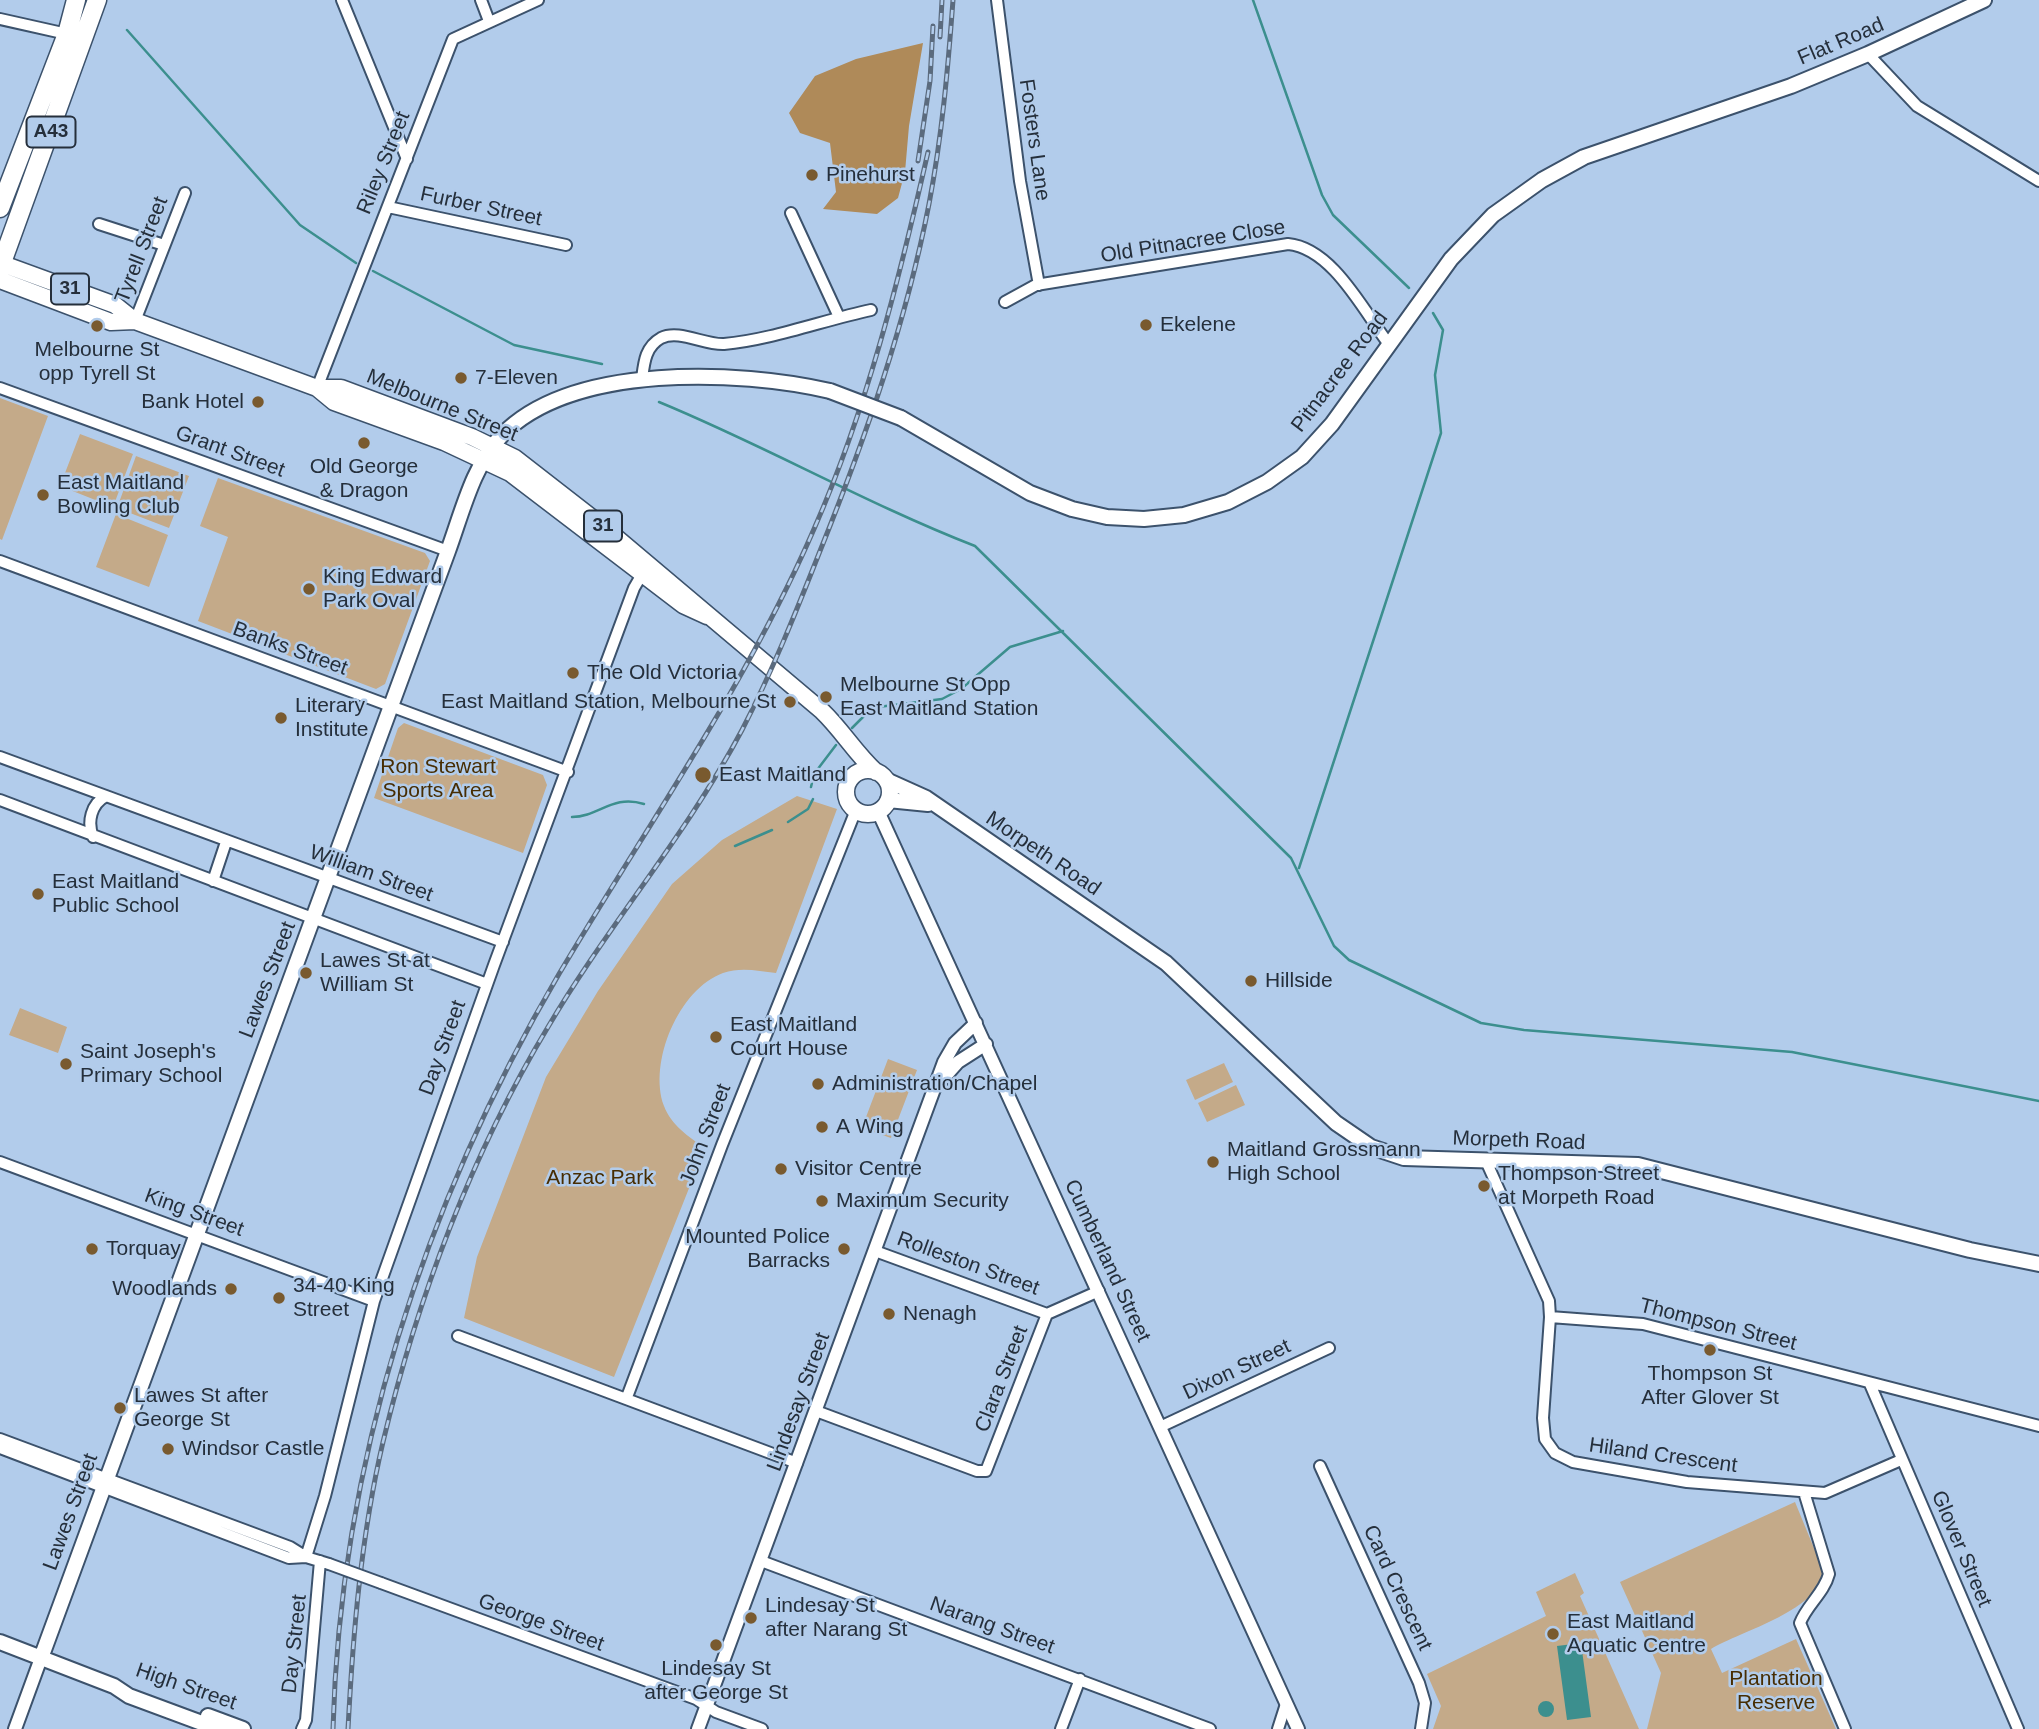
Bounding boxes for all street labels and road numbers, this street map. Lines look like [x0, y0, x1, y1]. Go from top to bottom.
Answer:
street label: Flat Road [1794, 13, 1888, 71]
street label: Fosters Lane [1013, 78, 1055, 202]
street label: Riley Street [352, 108, 416, 218]
road number: A43 [26, 116, 76, 148]
street label: Furber Street [418, 182, 544, 232]
street label: Tyrell Street [110, 193, 174, 307]
street label: Old Pitnacree Close [1099, 215, 1287, 269]
road number: 31 [51, 274, 89, 304]
street label: Pitnacree Road [1286, 307, 1394, 437]
street label: Melbourne Street [363, 364, 521, 448]
street label: Grant Street [172, 421, 288, 483]
road number: 31 [584, 510, 622, 541]
street label: Banks Street [229, 617, 351, 681]
street label: Morpeth Road [981, 806, 1105, 902]
street label: William Street [306, 840, 436, 908]
street label: Lawes Street [234, 918, 302, 1042]
street label: Day Street [414, 997, 472, 1099]
street label: John Street [675, 1080, 737, 1190]
street label: Morpeth Road [1452, 1126, 1586, 1156]
street label: Cumberland Street [1058, 1176, 1156, 1346]
street label: King Street [141, 1183, 247, 1243]
street label: Rolleston Street [893, 1227, 1043, 1301]
street label: Thompson Street [1637, 1293, 1799, 1357]
street label: Clara Street [970, 1322, 1034, 1436]
street label: Lindesay Street [762, 1329, 836, 1475]
street label: Dixon Street [1179, 1334, 1295, 1406]
street label: Hiland Crescent [1587, 1433, 1739, 1479]
street label: Lawes Street [38, 1450, 104, 1574]
street label: Glover Street [1925, 1487, 1997, 1611]
street label: Card Crescent [1357, 1521, 1437, 1655]
street label: George Street [475, 1589, 607, 1657]
street label: Narang Street [926, 1592, 1058, 1660]
street label: Day Street [277, 1593, 313, 1695]
street label: High Street [132, 1658, 240, 1716]

